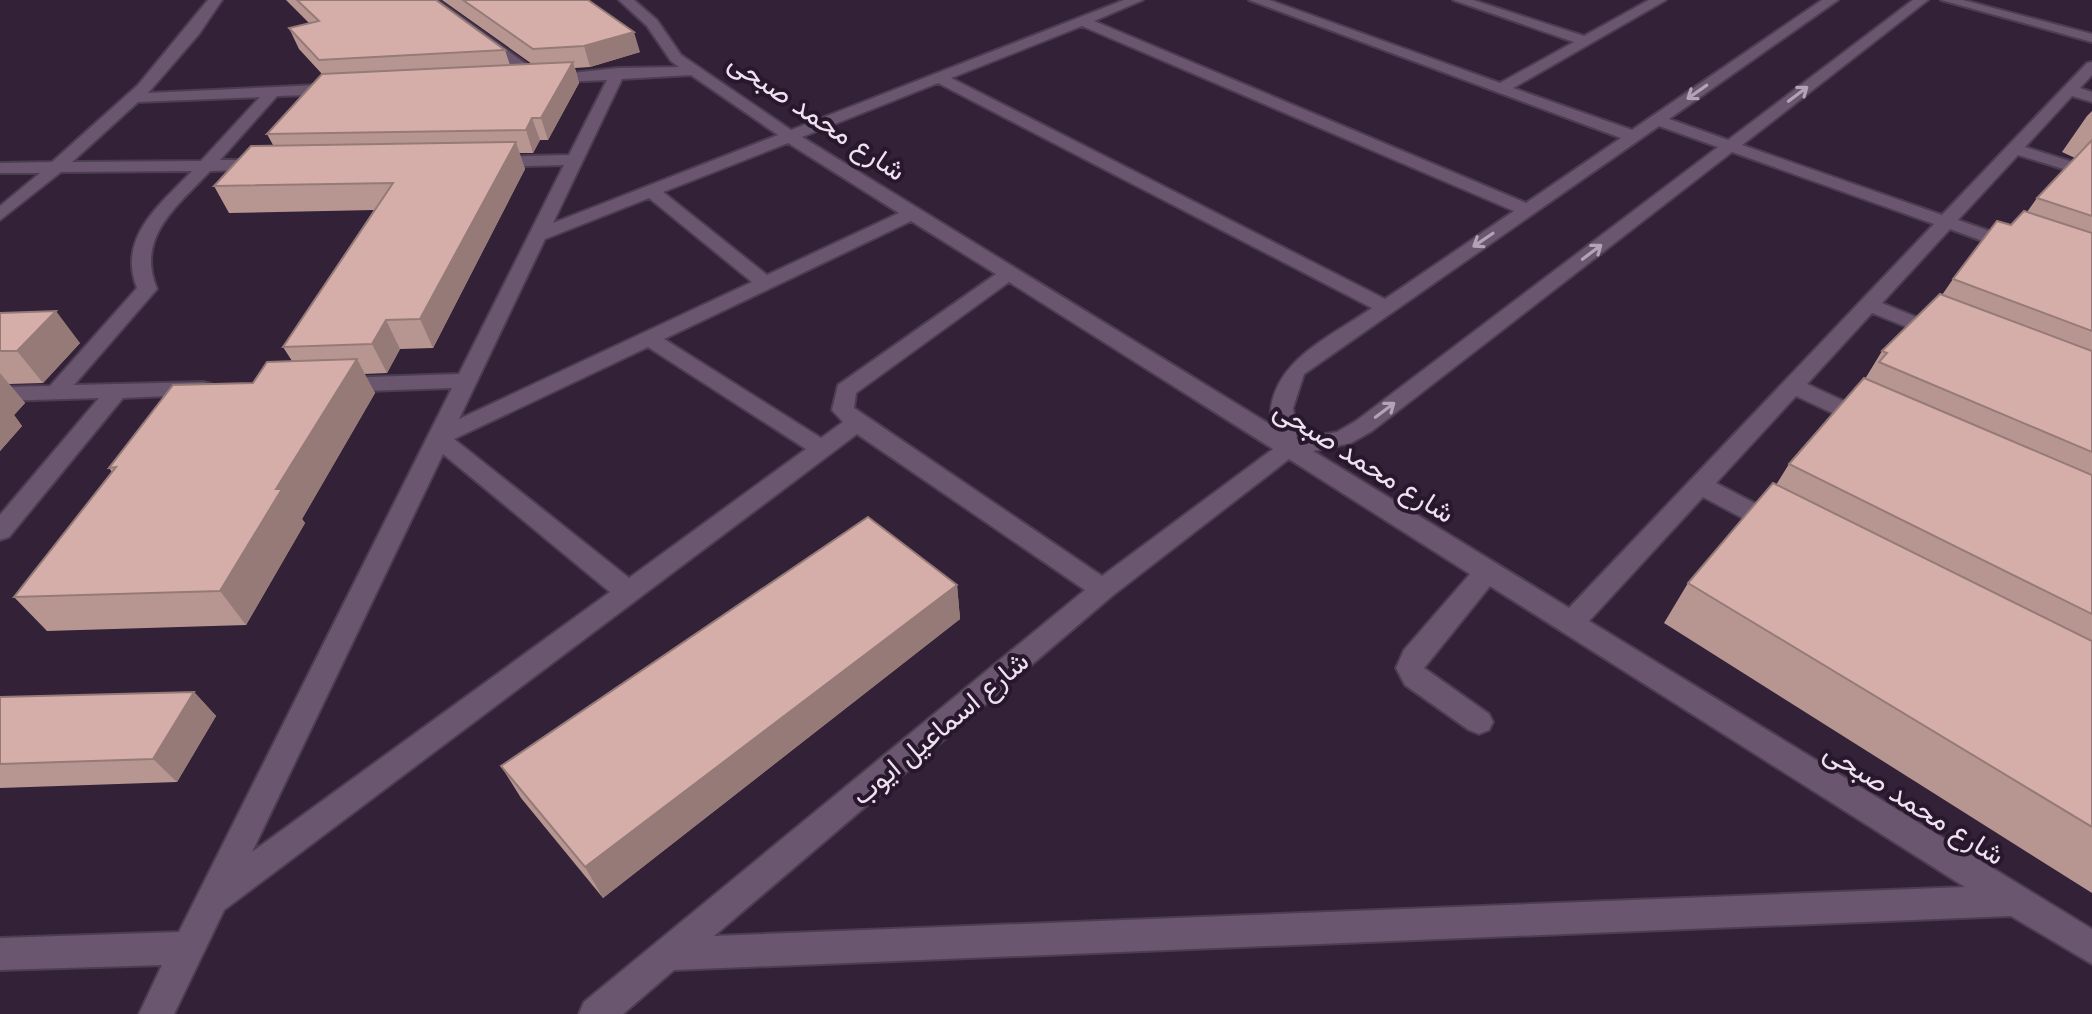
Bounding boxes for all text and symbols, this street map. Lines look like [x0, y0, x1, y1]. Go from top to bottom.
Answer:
street label: شارع محمد صبحى [721, 42, 914, 189]
one-way arrow [1687, 84, 1709, 100]
one-way arrow [1787, 85, 1808, 102]
one-way arrow [1473, 231, 1495, 248]
one-way arrow [1580, 244, 1602, 261]
street label: شارع محمد صبحى [1267, 389, 1463, 532]
one-way arrow [1374, 402, 1395, 419]
street label: شارع اسماعيل ايوب [842, 641, 1036, 813]
street label: شارع محمد صبحى [1817, 731, 2013, 874]

